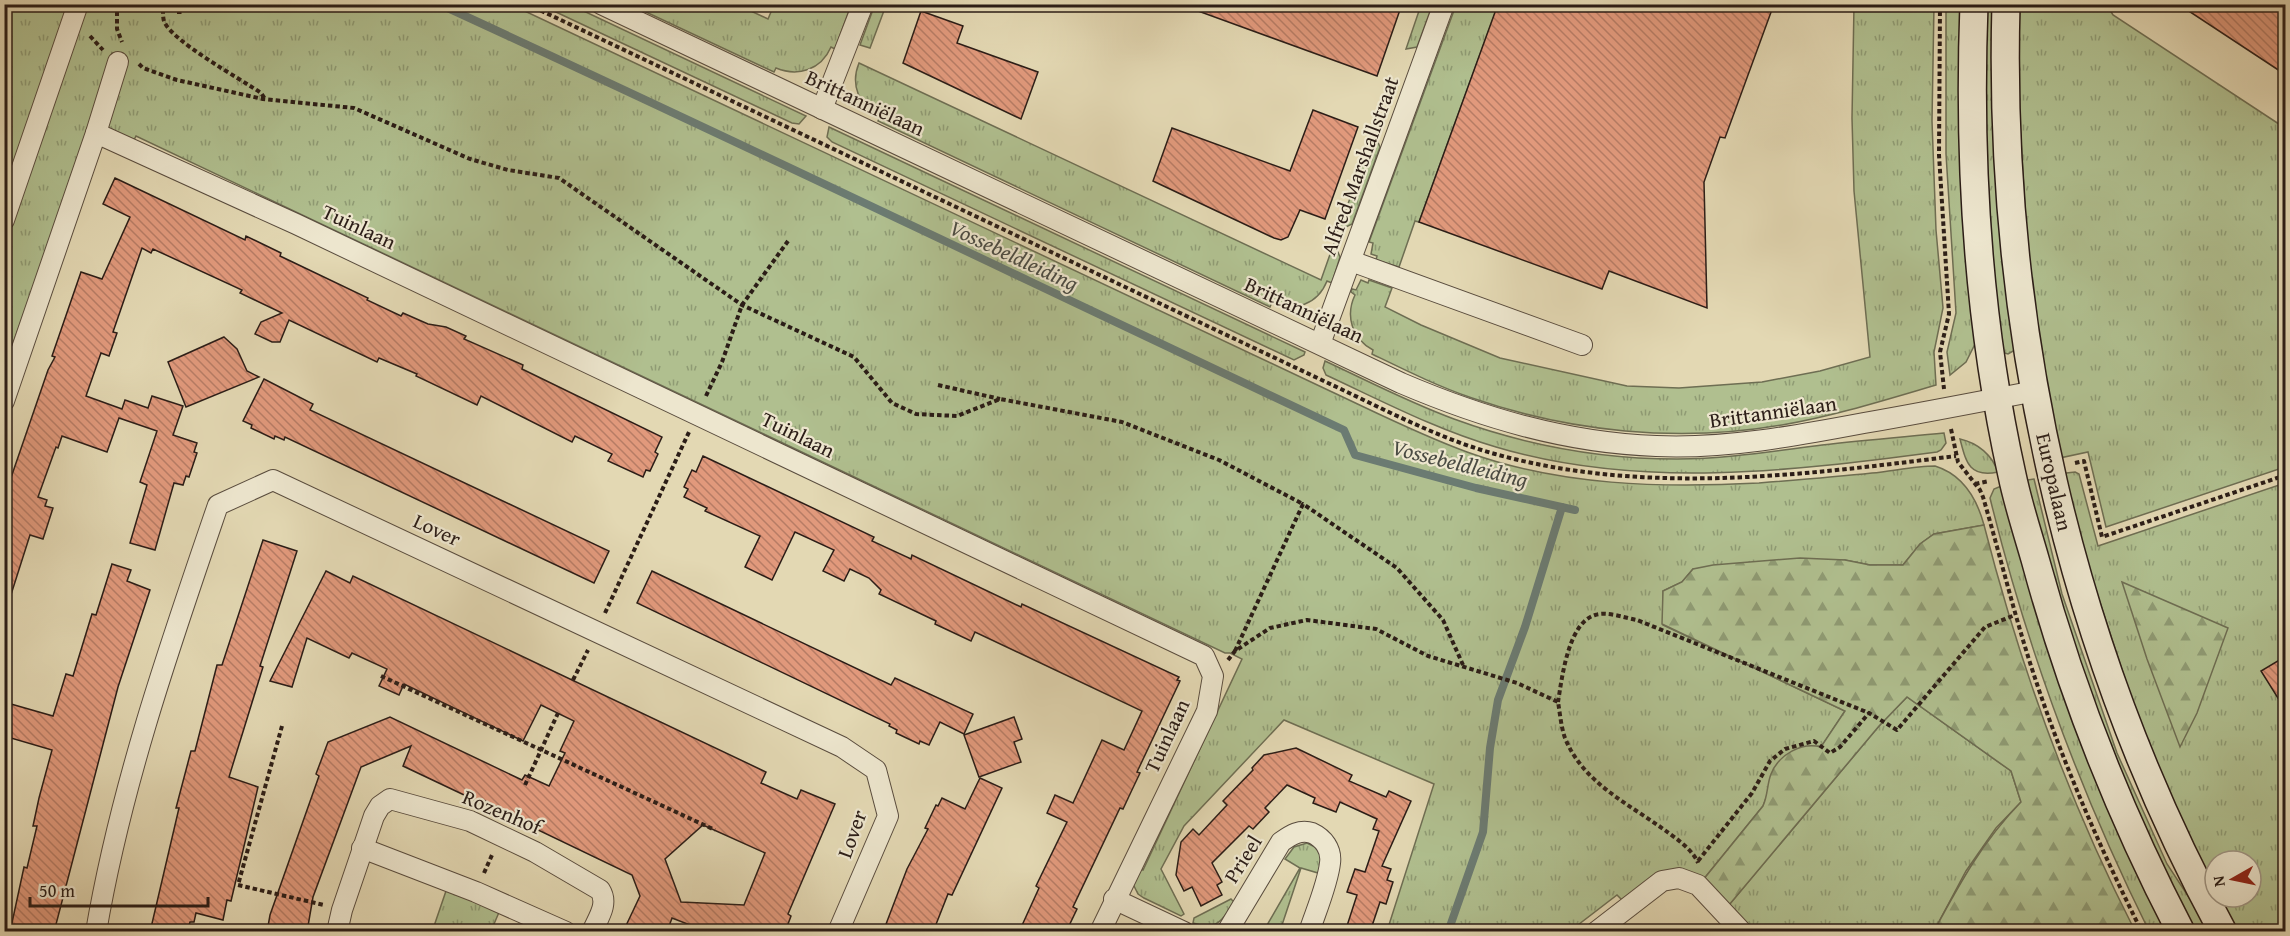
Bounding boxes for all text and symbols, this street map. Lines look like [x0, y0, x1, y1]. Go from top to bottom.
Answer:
street label: Brittanniëlaan [801, 61, 930, 144]
street label: Alfred Marshallstraat [1313, 71, 1407, 260]
street label: Tuinlaan [317, 196, 401, 257]
water label: Vossebeldleiding [944, 211, 1084, 299]
street label: Brittanniëlaan [1240, 268, 1369, 351]
street label: Brittanniëlaan [1707, 387, 1839, 436]
street label: Tuinlaan [756, 403, 840, 466]
street label: Europalaan [2028, 430, 2081, 534]
water label: Vossebeldleiding [1389, 431, 1531, 495]
street label: Lover [408, 505, 466, 554]
street label: Tuinlaan [1136, 694, 1197, 778]
street label: Rozenhof [458, 781, 548, 843]
street label: Lover [829, 805, 875, 862]
street label: Prieel [1216, 829, 1269, 889]
north arrow [2203, 849, 2263, 909]
scale bar [30, 870, 208, 908]
text: N [2205, 874, 2231, 889]
text: 50 m [39, 877, 75, 904]

